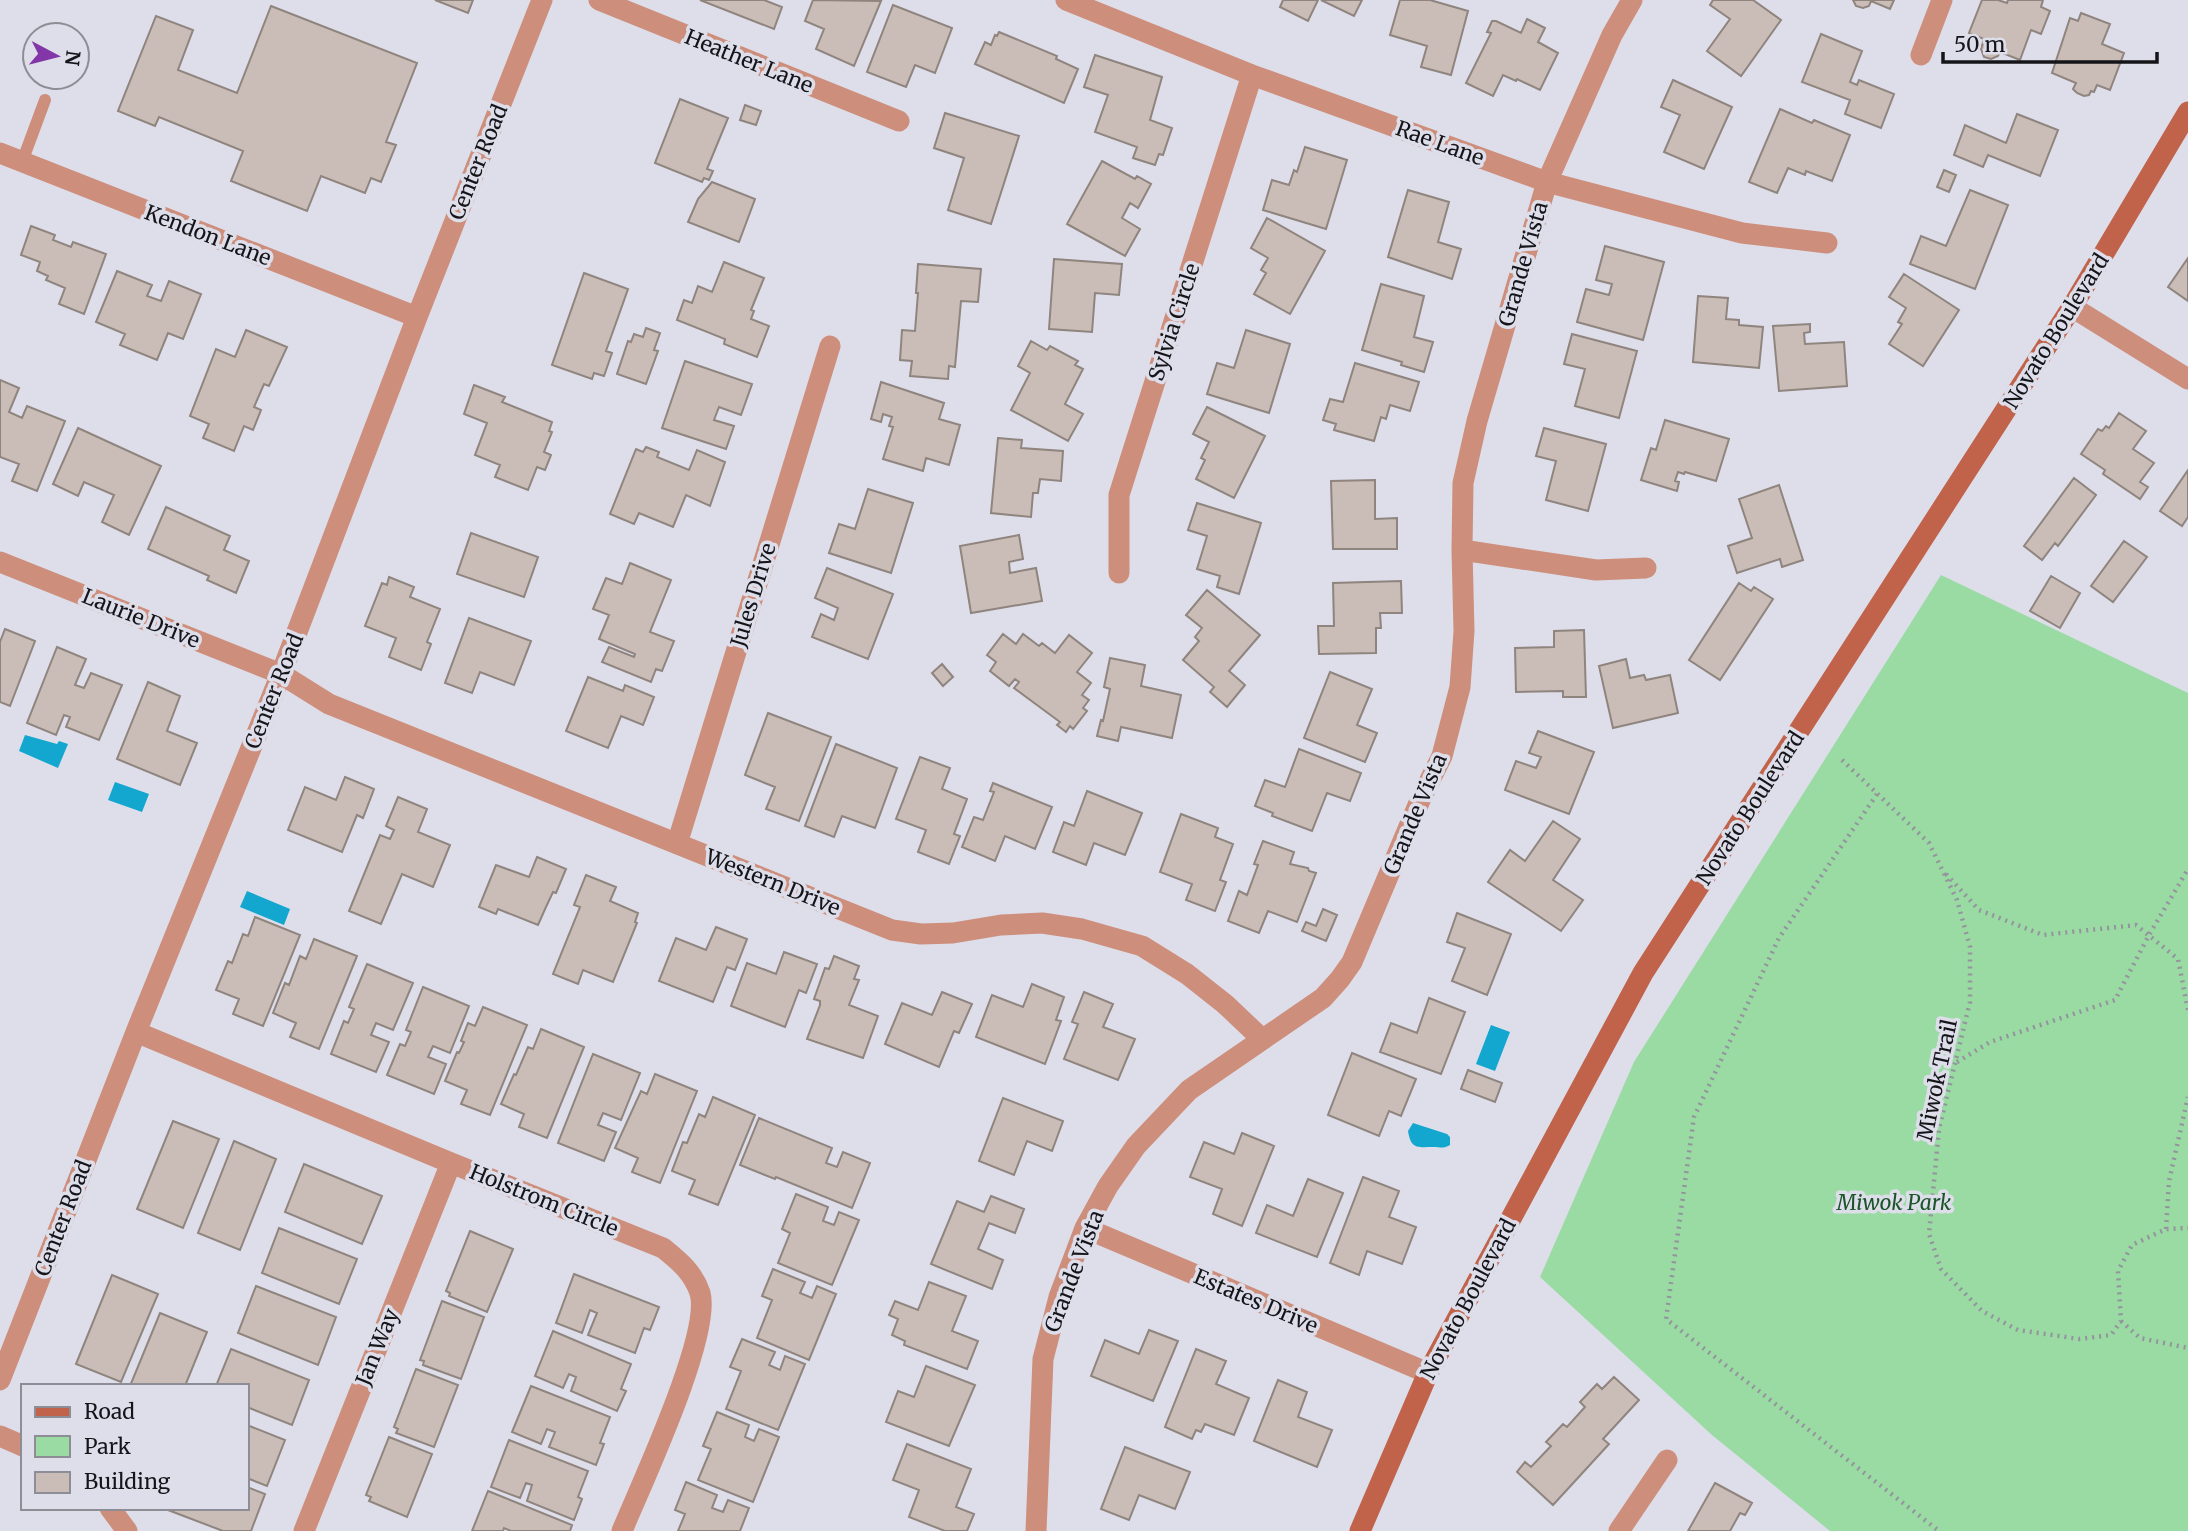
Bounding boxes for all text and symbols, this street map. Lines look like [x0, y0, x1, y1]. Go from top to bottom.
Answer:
north arrow [21, 21, 91, 91]
scale bar [1943, 21, 2156, 65]
street label: Heather Lane [681, 23, 817, 99]
text: 50 m [1954, 31, 2005, 58]
text: N [60, 49, 86, 67]
street label: Center Road [443, 100, 514, 224]
street label: Rae Lane [1392, 115, 1488, 171]
street label: Grande Vista [1492, 198, 1554, 330]
street label: Kendon Lane [141, 199, 275, 271]
street label: Novato Boulevard [1997, 248, 2115, 414]
street label: Sylvia Circle [1142, 260, 1206, 384]
street label: Jules Drive [724, 540, 782, 651]
street label: Laurie Drive [78, 582, 204, 654]
street label: Center Road [239, 629, 310, 753]
street label: Novato Boulevard [1690, 726, 1810, 890]
street label: Grande Vista [1377, 750, 1453, 878]
street label: Western Drive [701, 842, 844, 921]
street label: Miwok Trail [1911, 1016, 1963, 1143]
street label: Center Road [29, 1156, 98, 1280]
street label: Holstrom Circle [466, 1158, 622, 1242]
park label: Miwok Park [1836, 1189, 1952, 1216]
street label: Grande Vista [1038, 1206, 1110, 1336]
street label: Novato Boulevard [1414, 1214, 1522, 1384]
street label: Estates Drive [1190, 1263, 1322, 1339]
street label: Jan Way [349, 1304, 405, 1390]
legend [21, 1384, 248, 1510]
text: Road [84, 1398, 135, 1425]
text: Park [84, 1433, 131, 1460]
text: Building [84, 1468, 171, 1495]

